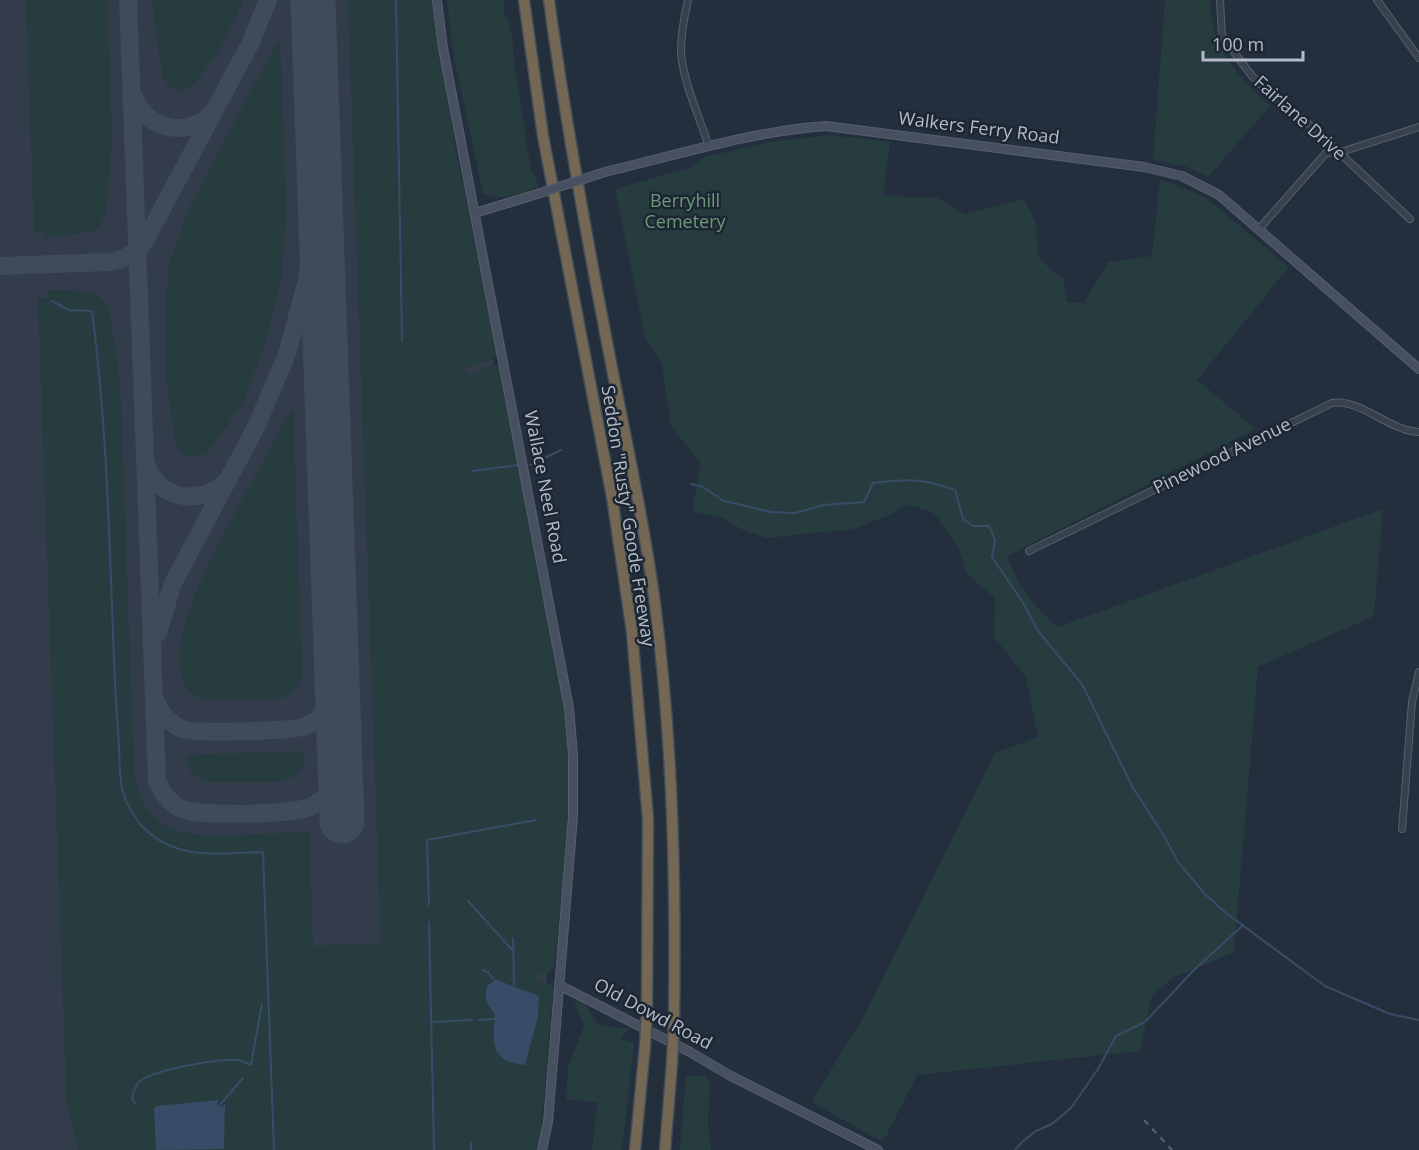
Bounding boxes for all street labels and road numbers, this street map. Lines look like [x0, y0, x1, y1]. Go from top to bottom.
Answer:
street label: Fairlane Drive [1250, 70, 1352, 165]
street label: Walkers Ferry Road [897, 105, 1061, 149]
street label: Seddon "Rusty" Goode Freeway [596, 384, 662, 649]
street label: Wallace Neel Road [519, 408, 573, 565]
street label: Pinewood Avenue [1149, 411, 1294, 499]
street label: Old Dowd Road [590, 972, 717, 1054]

